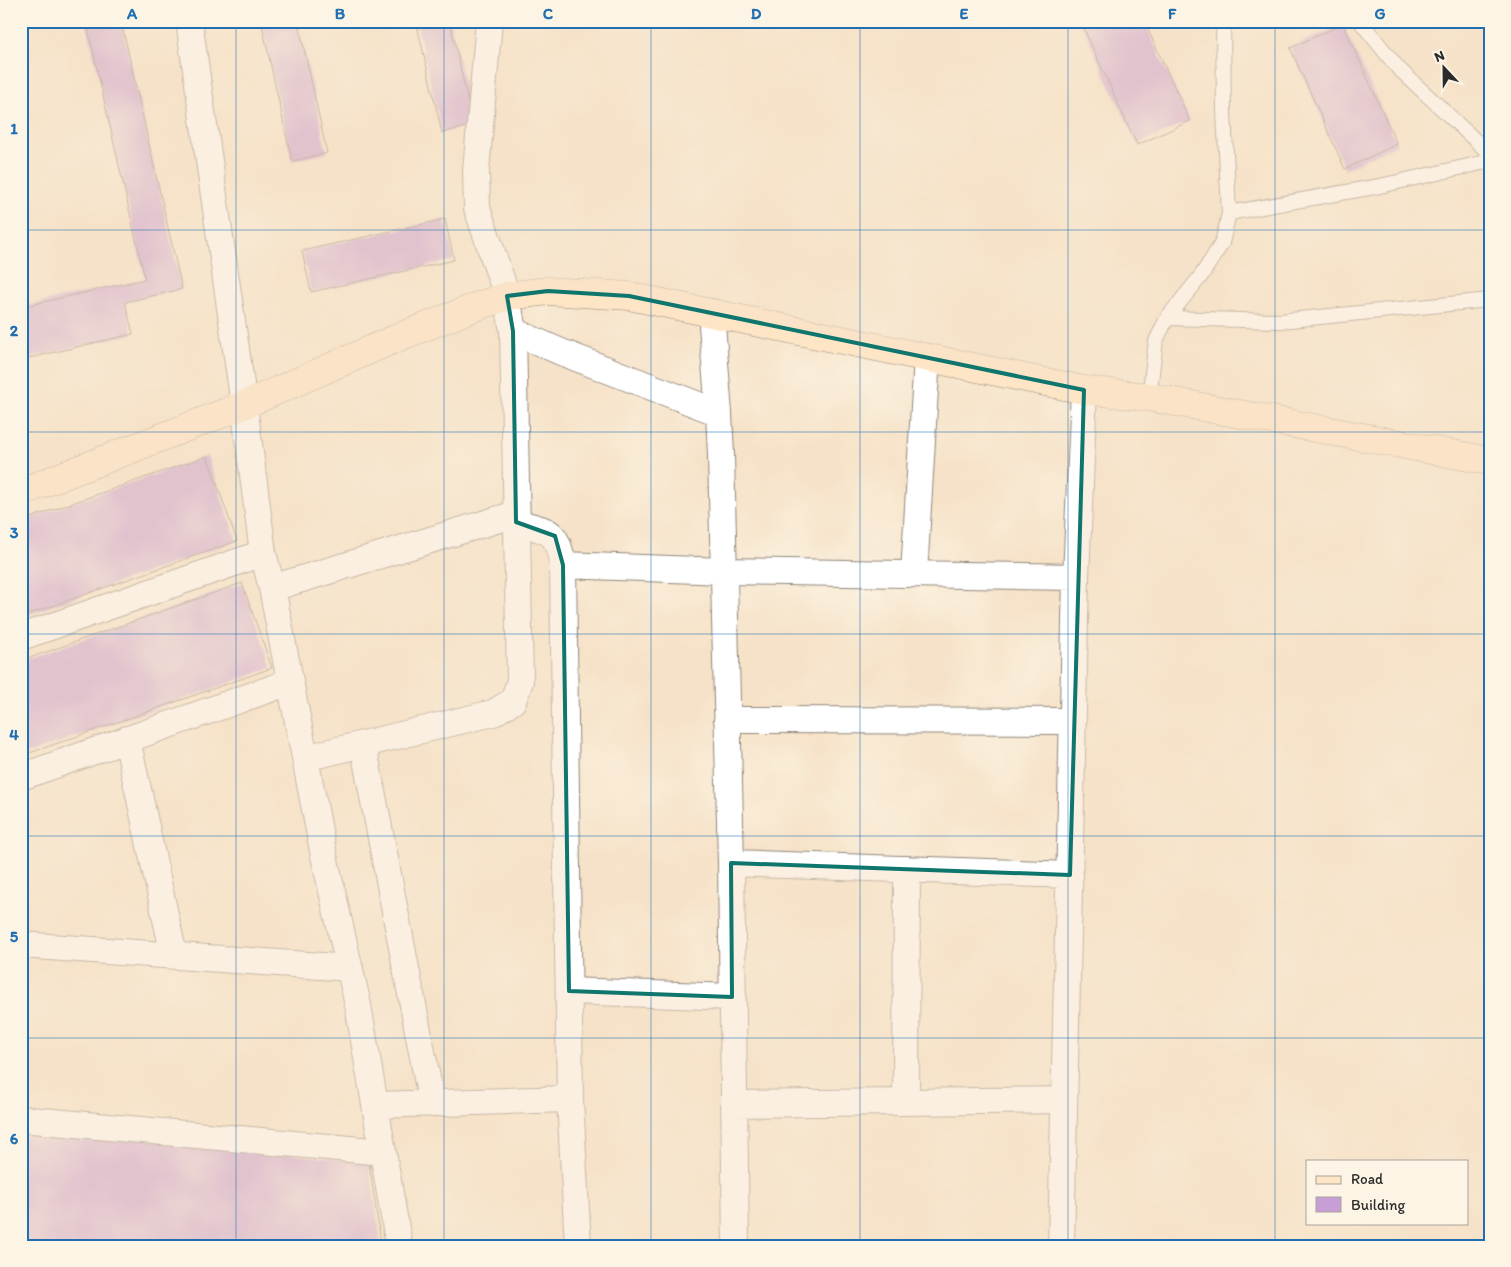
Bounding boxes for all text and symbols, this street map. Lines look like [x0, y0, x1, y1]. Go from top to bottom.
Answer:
text: A [126, 4, 138, 23]
text: B [335, 4, 346, 23]
text: C [543, 4, 554, 23]
text: D [751, 4, 762, 23]
text: E [960, 4, 969, 23]
text: F [1168, 4, 1177, 23]
text: G [1374, 4, 1386, 23]
north arrow [1418, 42, 1468, 92]
text: N [1432, 47, 1447, 66]
text: 1 [10, 119, 18, 138]
text: 2 [10, 321, 19, 340]
text: 3 [10, 523, 19, 542]
text: 4 [9, 725, 19, 744]
text: 5 [10, 927, 19, 946]
text: 6 [10, 1129, 19, 1148]
legend [1306, 1160, 1468, 1224]
text: Road [1351, 1170, 1384, 1188]
text: Building [1351, 1196, 1405, 1214]

